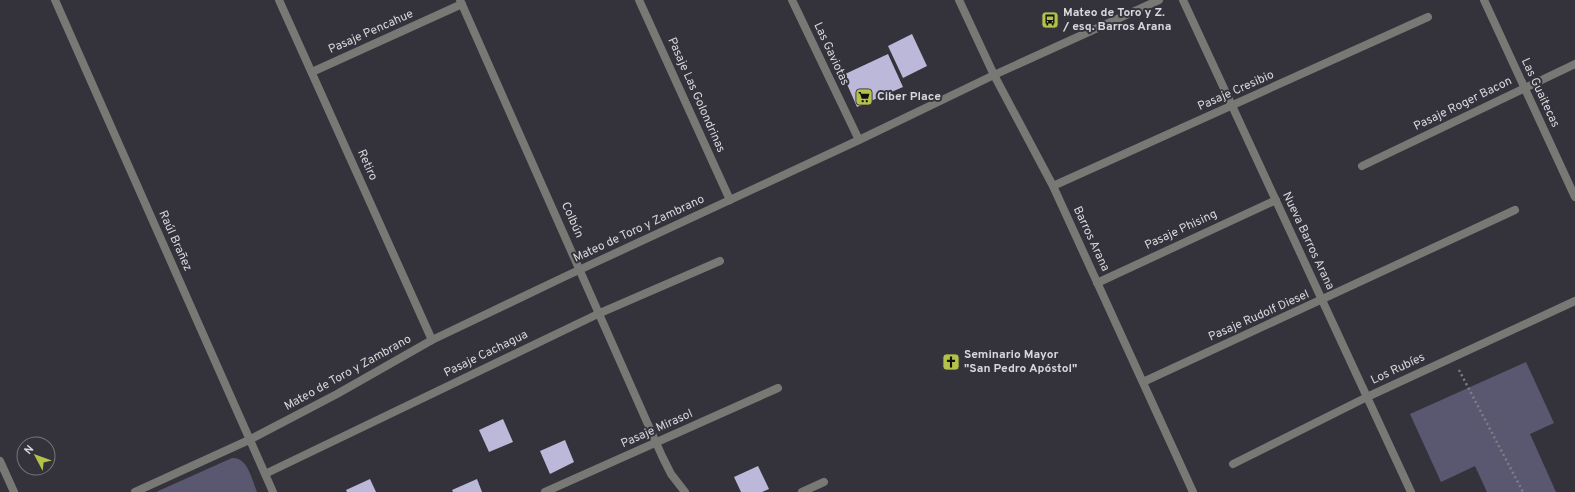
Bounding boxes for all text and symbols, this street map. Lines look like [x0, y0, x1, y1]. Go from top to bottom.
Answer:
place label: Mateo de Toro y Z. / esq. Barros Arana [1062, 5, 1171, 35]
street label: Pasaje Pencahue [326, 6, 416, 58]
bus stop icon: Mateo de Toro y Z. / esq. Barros Arana [1040, 10, 1060, 30]
street label: Las Gaviotas [809, 20, 853, 88]
street label: Pasaje Las Golondrinas [663, 35, 729, 155]
street label: Las Guaitecas [1517, 56, 1563, 130]
street label: Pasaje Cresibio [1195, 67, 1277, 115]
street label: Pasaje Roger Bacon [1411, 73, 1515, 135]
supermarket icon: Ciber Place [854, 87, 874, 107]
place label: Ciber Place [877, 89, 941, 105]
street label: Retiro [353, 147, 381, 183]
street label: Nueva Barros Arana [1278, 189, 1338, 293]
street label: Mateo de Toro y Zambrano [571, 191, 707, 266]
street label: Colbún [557, 199, 587, 241]
street label: Barros Arana [1069, 204, 1113, 274]
street label: Pasaje Phising [1142, 206, 1220, 254]
street label: Raúl Brañez [155, 208, 195, 274]
street label: Pasaje Rudolf Diesel [1206, 287, 1312, 345]
street label: Pasaje Cachagua [441, 327, 531, 381]
street label: Mateo de Toro y Zambrano [282, 331, 415, 415]
place label: Seminario Mayor "San Pedro Apóstol" [964, 347, 1077, 377]
street label: Los Rubíes [1368, 349, 1428, 389]
church icon: Seminario Mayor "San Pedro Apóstol" [941, 352, 961, 372]
street label: Pasaje Mirasol [619, 406, 695, 452]
north arrow [16, 436, 56, 476]
text: N [21, 443, 37, 458]

